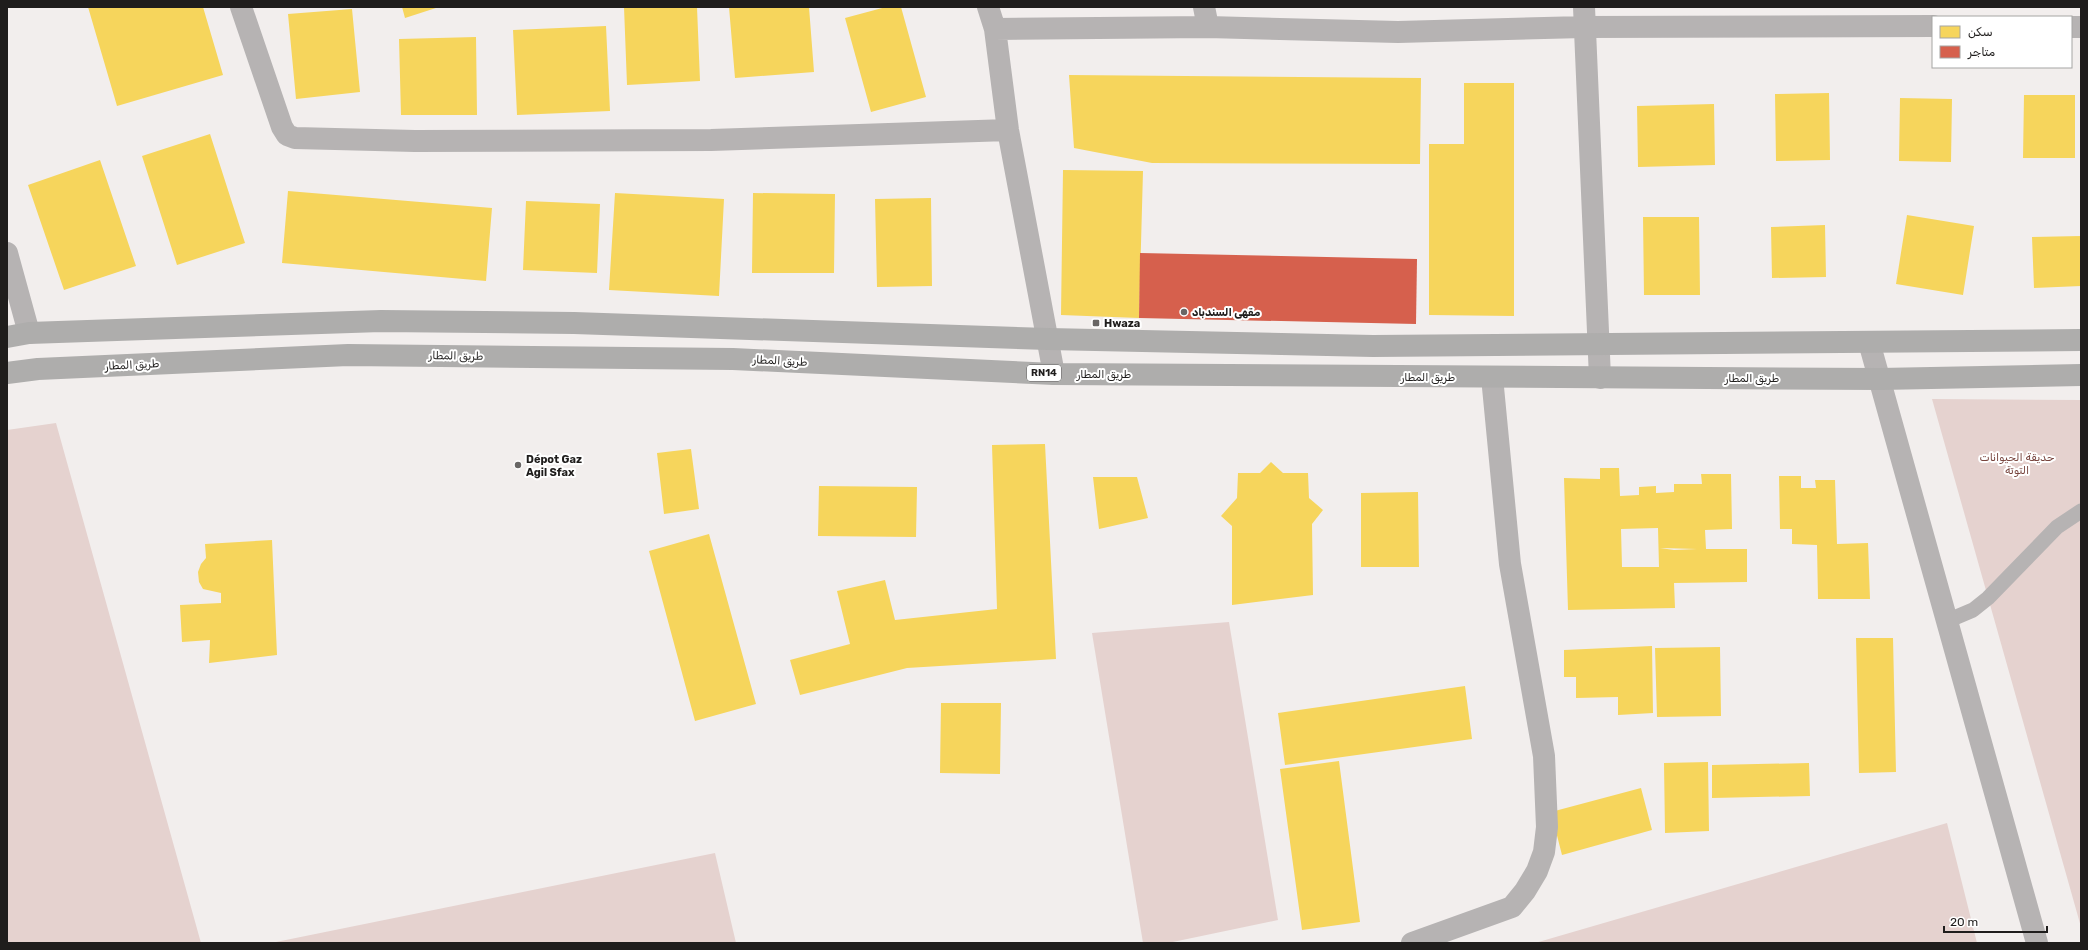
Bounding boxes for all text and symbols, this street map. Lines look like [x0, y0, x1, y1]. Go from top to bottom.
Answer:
legend [1932, 16, 2072, 68]
text: سكن [1968, 25, 1993, 39]
text: متاجر [1967, 45, 1996, 60]
place label: مقهى السندباد [1192, 306, 1260, 319]
marker: مقهى السندباد [1179, 307, 1189, 317]
place label: Hwaza [1104, 317, 1140, 330]
marker: Hwaza [1091, 318, 1101, 328]
street label: طريق المطار [428, 349, 484, 364]
street label: طريق المطار [751, 353, 808, 370]
street label: طريق المطار [103, 357, 160, 374]
road number: RN14 [1027, 365, 1061, 381]
street label: طريق المطار [1076, 368, 1132, 382]
street label: طريق المطار [1400, 371, 1456, 385]
street label: طريق المطار [1724, 372, 1780, 386]
park label: حديقة الحيوانات التوتة [1980, 451, 2055, 478]
place label: Dépot Gaz Agil Sfax [526, 453, 582, 479]
marker: Dépot Gaz Agil Sfax [513, 460, 523, 470]
scale bar [1944, 908, 2047, 934]
text: 20 m [1950, 915, 1978, 929]

